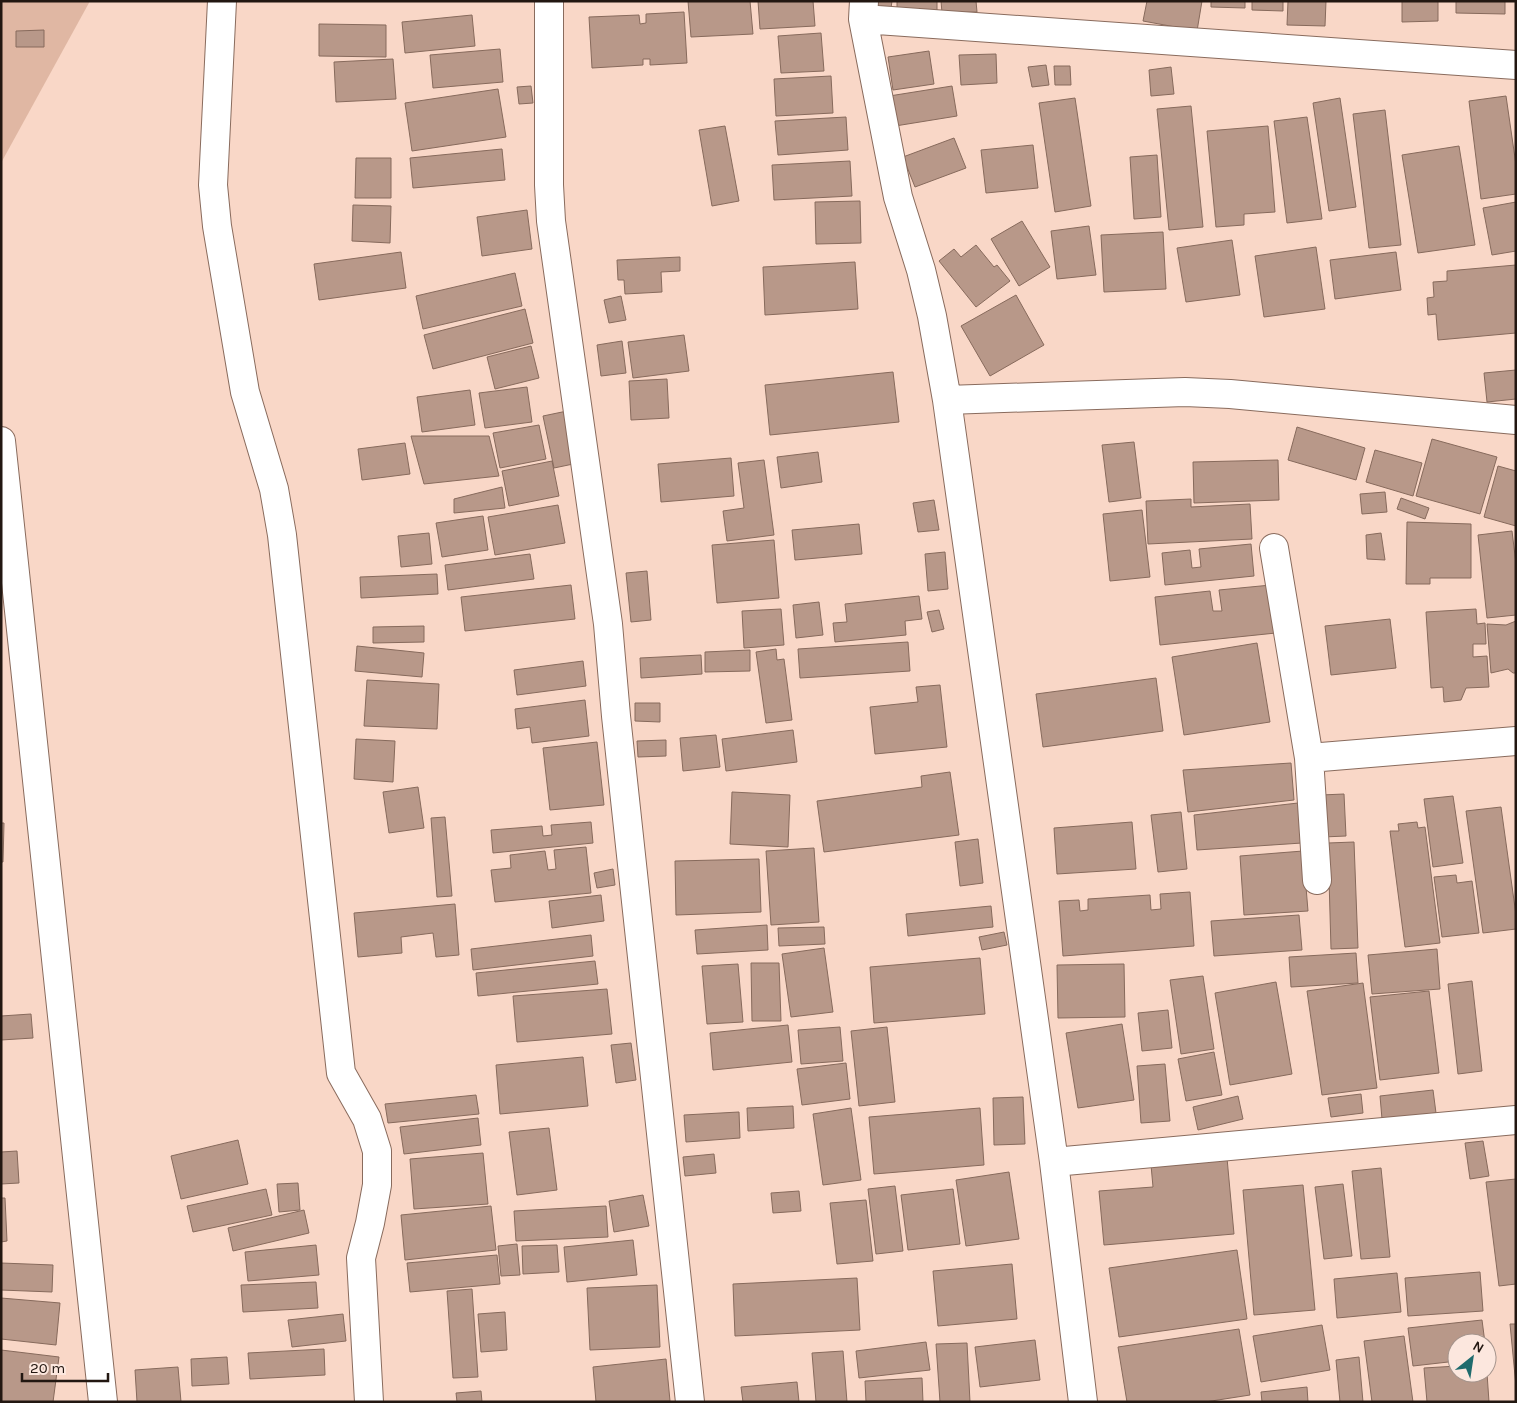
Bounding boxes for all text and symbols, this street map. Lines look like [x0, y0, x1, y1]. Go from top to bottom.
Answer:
north arrow [1447, 1333, 1497, 1383]
text: N [1470, 1337, 1487, 1357]
scale bar [22, 1350, 109, 1382]
text: 20 m [30, 1359, 65, 1377]

